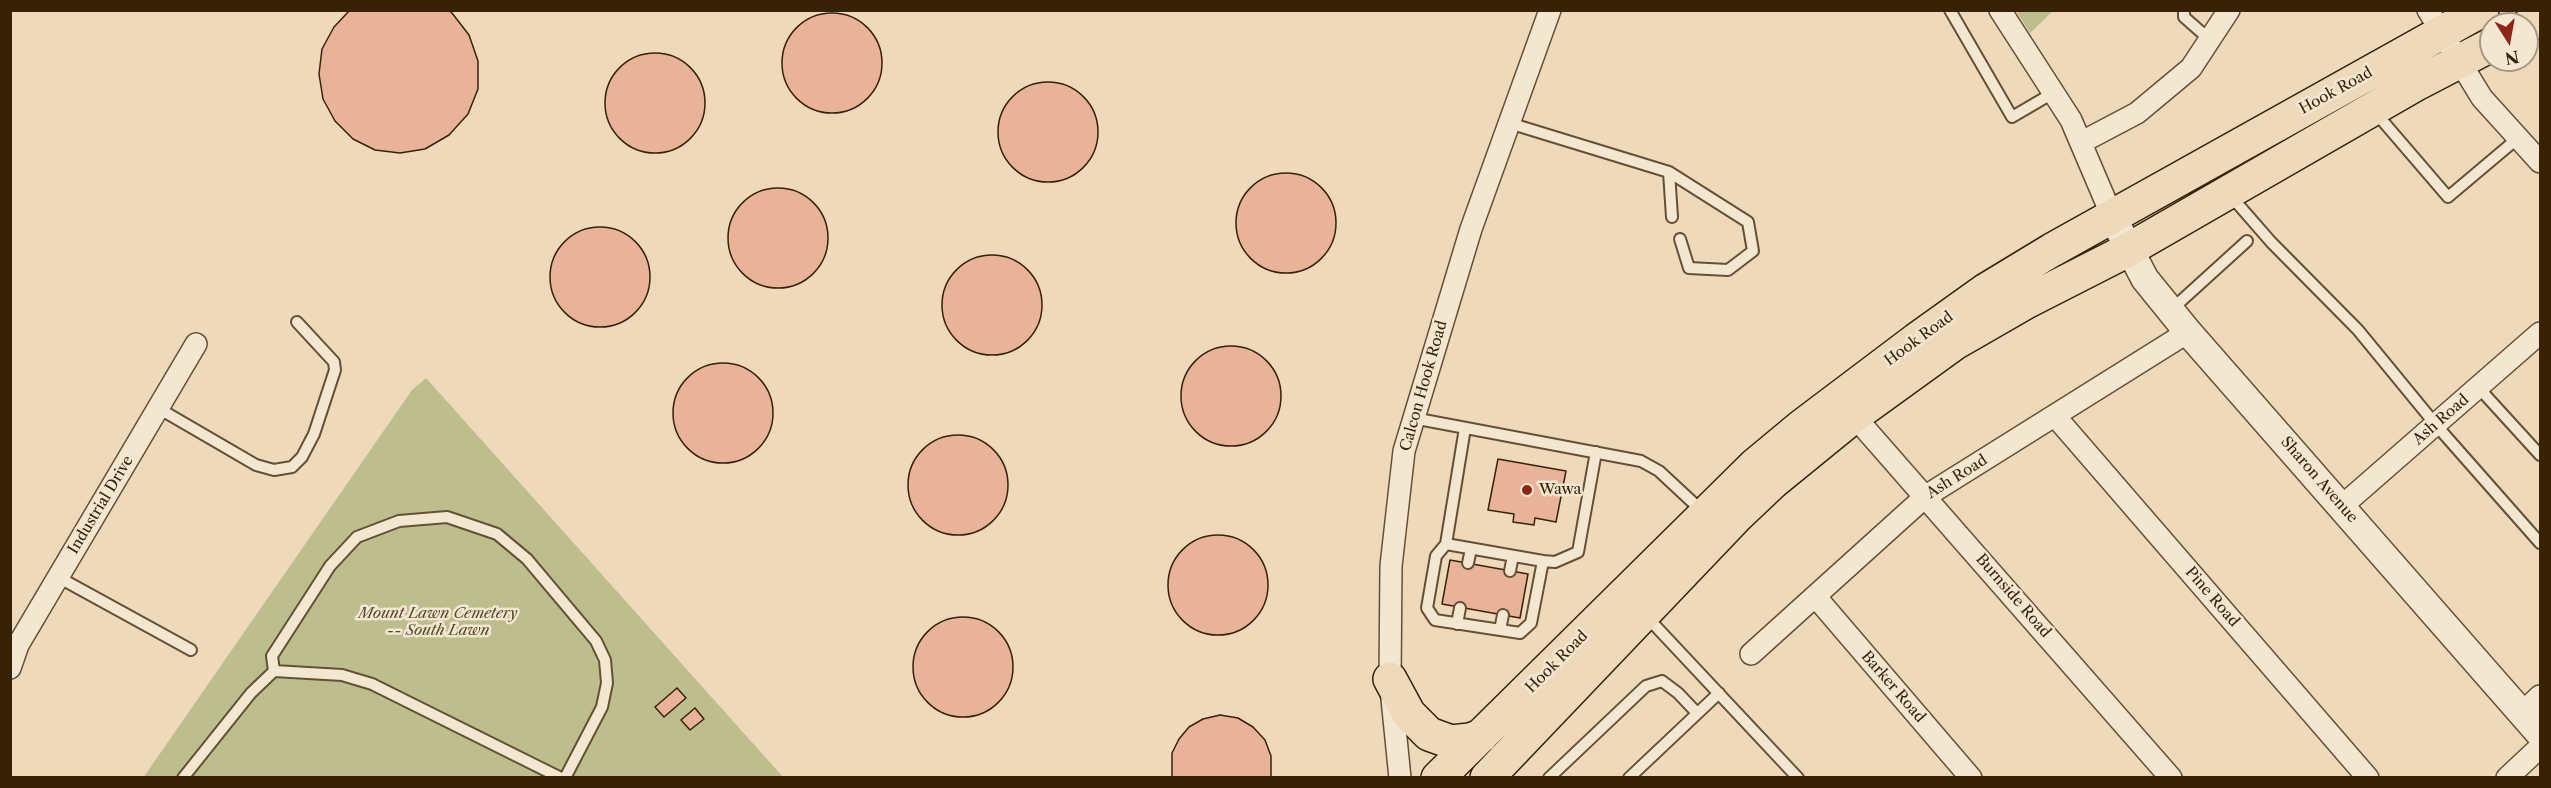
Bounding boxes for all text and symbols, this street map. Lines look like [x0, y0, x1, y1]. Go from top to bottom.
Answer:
north arrow [2479, 12, 2539, 72]
text: N [2503, 47, 2521, 69]
street label: Hook Road [2296, 64, 2376, 118]
street label: Hook Road [1881, 308, 1957, 370]
street label: Calcon Hook Road [1397, 319, 1451, 453]
street label: Ash Road [2409, 391, 2473, 449]
street label: Sharon Avenue [2277, 433, 2361, 527]
street label: Ash Road [1923, 451, 1991, 503]
street label: Industrial Drive [65, 453, 137, 557]
place label: Wawa [1539, 481, 1582, 499]
marker: Wawa [1520, 483, 1534, 497]
street label: Burnside Road [1972, 550, 2054, 642]
street label: Pine Road [2181, 563, 2243, 631]
park label: Mount Lawn Cemetery -- South Lawn [358, 605, 518, 640]
street label: Hook Road [1522, 627, 1592, 697]
street label: Barker Road [1857, 648, 1929, 726]

